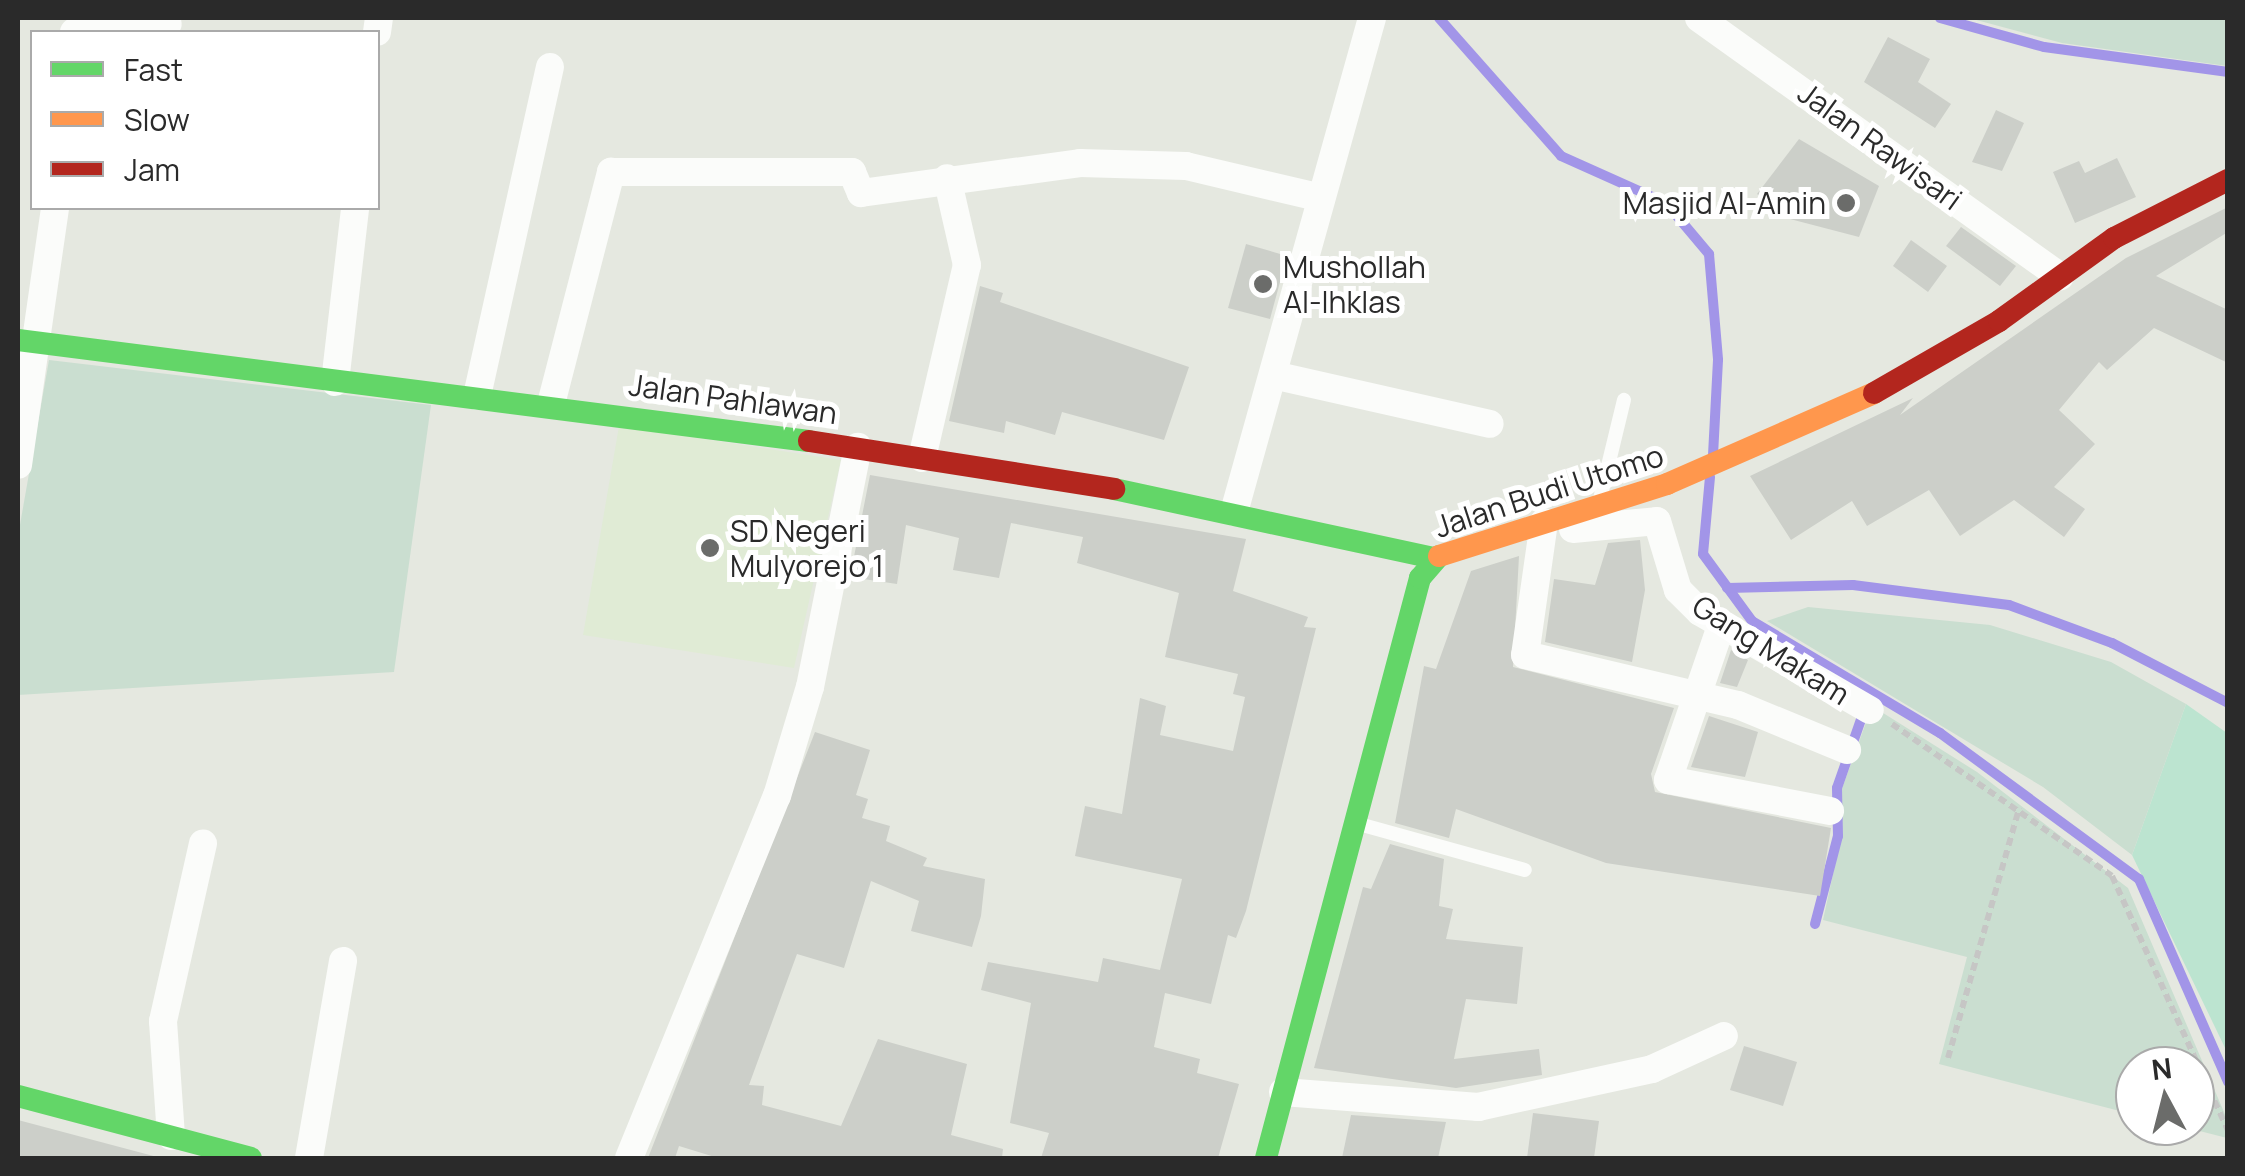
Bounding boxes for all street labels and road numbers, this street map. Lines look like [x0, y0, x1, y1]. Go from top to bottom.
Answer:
street label: Jalan Rawisari [1791, 75, 1969, 217]
street label: Jalan Pahlawan [627, 367, 839, 431]
street label: Jalan Budi Utomo [1430, 437, 1668, 545]
street label: Gang Makam [1686, 588, 1856, 712]

